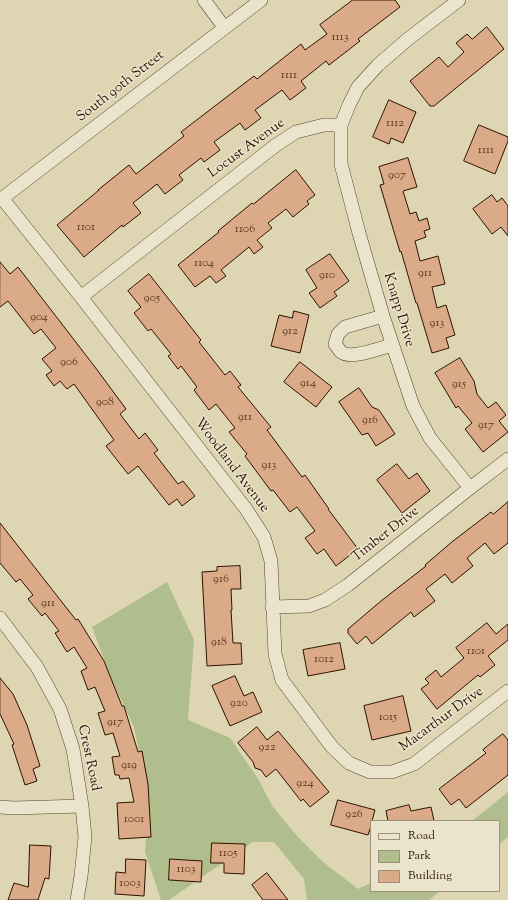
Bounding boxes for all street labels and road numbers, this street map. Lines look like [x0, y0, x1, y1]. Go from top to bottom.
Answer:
street label: South 90th Street [74, 48, 168, 126]
street label: Locust Avenue [205, 116, 289, 182]
street label: Knapp Drive [379, 271, 417, 349]
street label: Woodland Avenue [190, 416, 272, 516]
street label: Timber Drive [349, 504, 423, 566]
street label: Macarthur Drive [397, 684, 487, 756]
street label: Crest Road [73, 723, 103, 793]

